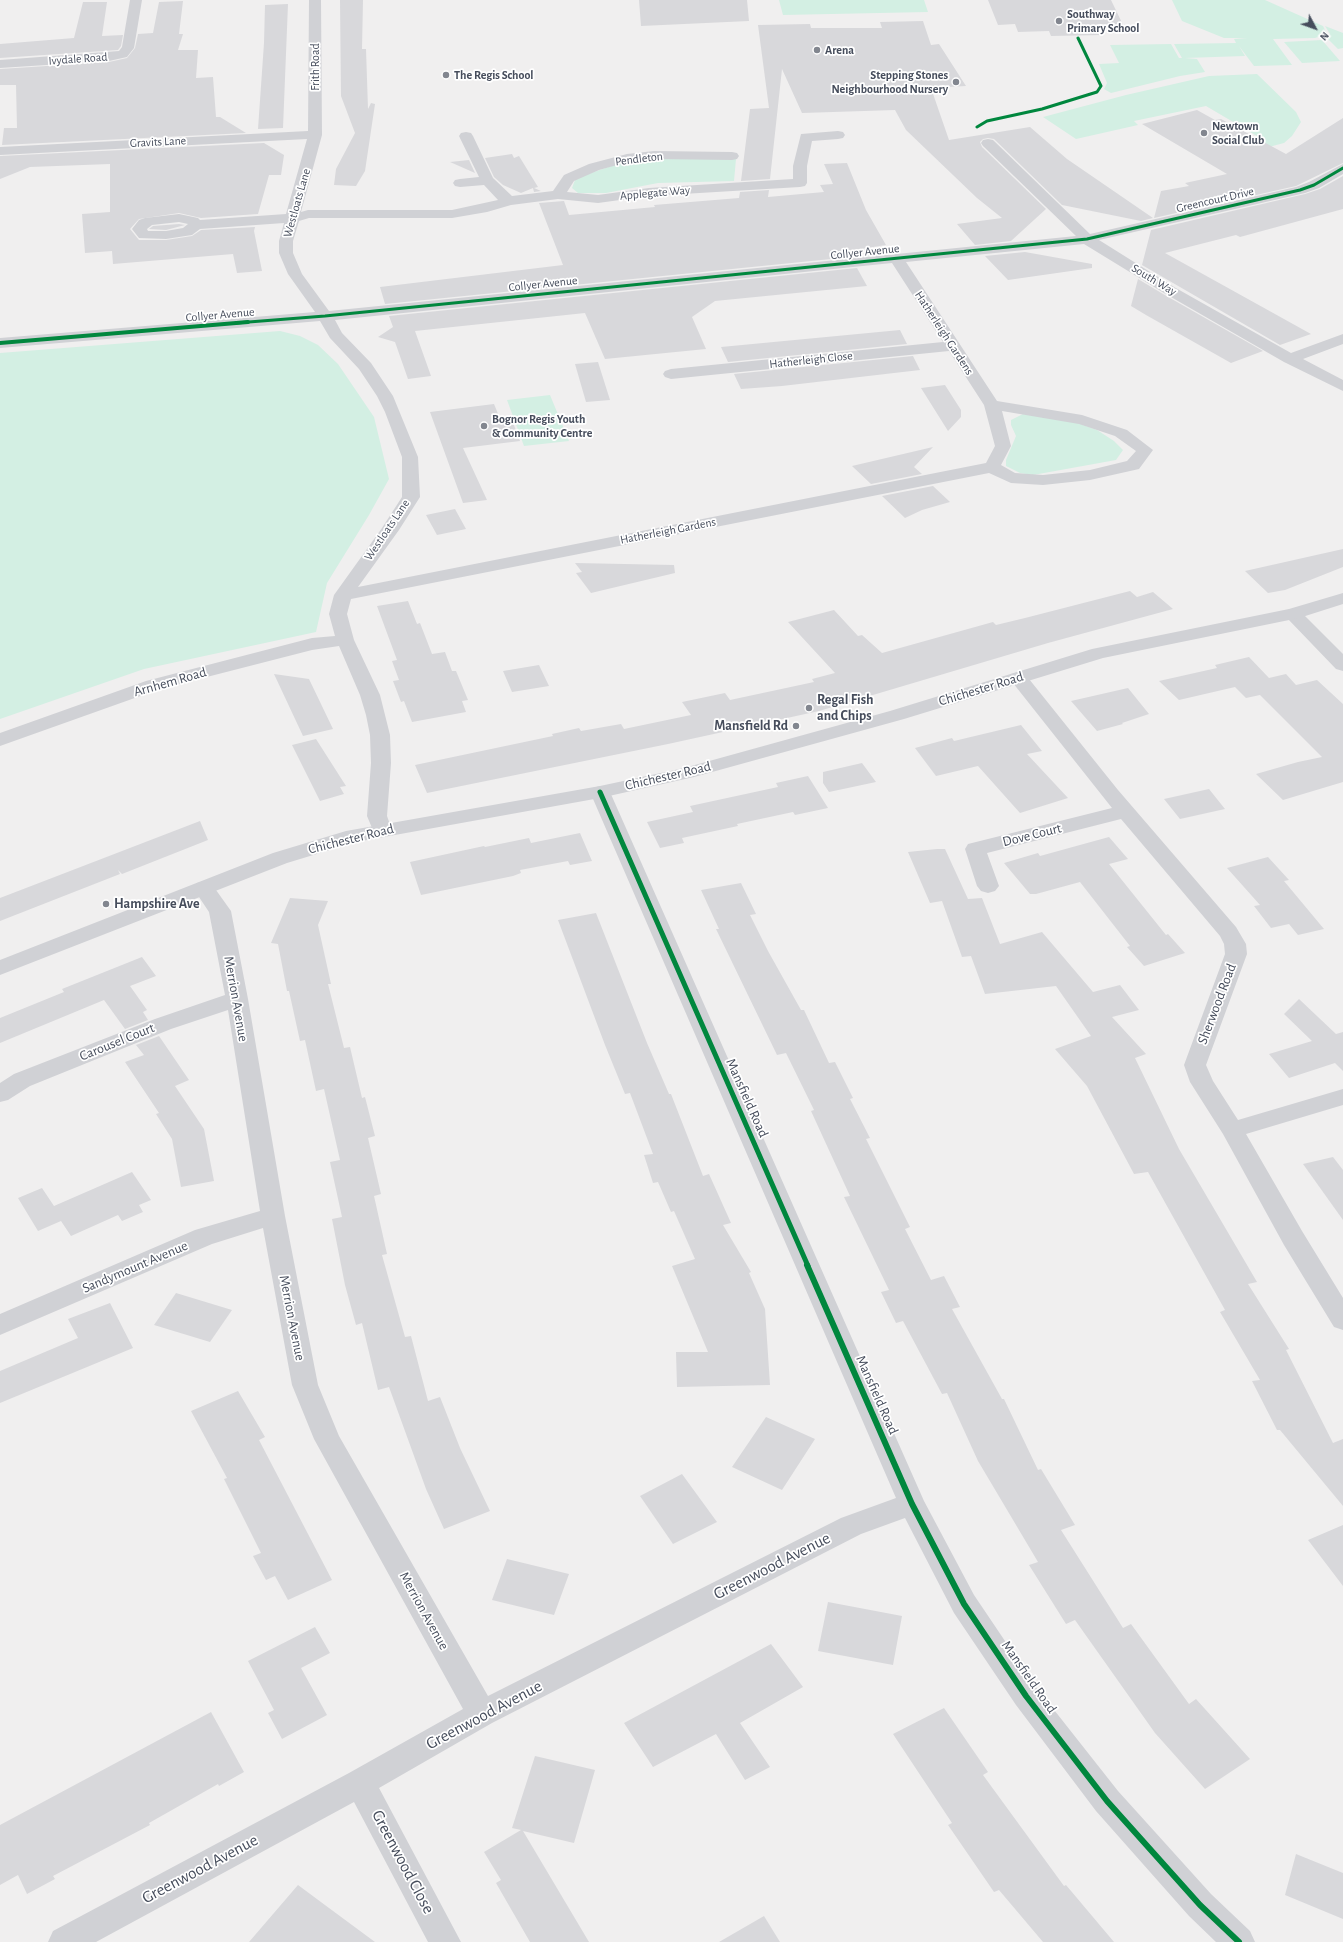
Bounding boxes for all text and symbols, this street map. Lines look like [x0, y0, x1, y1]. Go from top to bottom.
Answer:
place label: Southway Primary School [1067, 7, 1139, 35]
north arrow [1295, 8, 1335, 48]
marker: Southway Primary School [1054, 16, 1064, 26]
text: N [1318, 30, 1331, 43]
street label: Frith Road [308, 43, 322, 91]
place label: Arena [825, 43, 854, 57]
marker: Arena [812, 45, 822, 55]
street label: Ivydale Road [48, 50, 108, 68]
place label: The Regis School [454, 68, 533, 82]
place label: Stepping Stones Neighbourhood Nursery [831, 68, 948, 96]
marker: The Regis School [441, 70, 451, 80]
marker: Stepping Stones Neighbourhood Nursery [951, 77, 961, 87]
place label: Newtown Social Club [1212, 119, 1264, 147]
marker: Newtown Social Club [1199, 128, 1209, 138]
street label: Gravits Lane [129, 133, 187, 151]
street label: Pendleton [614, 149, 664, 169]
street label: Westloats Lane [280, 167, 314, 239]
street label: Applegate Way [619, 183, 691, 203]
street label: Greencourt Drive [1175, 184, 1255, 216]
street label: Collyer Avenue [830, 241, 900, 263]
street label: South Way [1129, 261, 1179, 299]
street label: Collyer Avenue [508, 273, 578, 295]
street label: Hatherleigh Gardens [911, 288, 977, 378]
street label: Collyer Avenue [185, 305, 255, 325]
street label: Hatherleigh Close [769, 348, 853, 372]
place label: Bognor Regis Youth & Community Centre [492, 412, 592, 440]
marker: Bognor Regis Youth & Community Centre [479, 421, 489, 431]
street label: Westloats Lane [361, 497, 413, 563]
street label: Hatherleigh Gardens [619, 515, 717, 547]
street label: Arnhem Road [132, 664, 208, 700]
street label: Chichester Road [937, 668, 1025, 710]
place label: Regal Fish and Chips [817, 692, 874, 724]
marker: Regal Fish and Chips [804, 703, 814, 713]
place label: Mansfield Rd [714, 718, 788, 734]
marker: Mansfield Rd [791, 721, 801, 731]
street label: Chichester Road [623, 758, 713, 794]
street label: Chichester Road [306, 820, 396, 858]
street label: Dove Court [1001, 820, 1063, 850]
place label: Hampshire Ave [114, 896, 200, 912]
marker: Hampshire Ave [101, 899, 111, 909]
street label: Merrion Avenue [220, 955, 252, 1043]
street label: Sherwood Road [1194, 961, 1240, 1047]
street label: Carousel Court [77, 1019, 157, 1065]
street label: Mansfield Road [722, 1056, 772, 1140]
street label: Sandymount Avenue [80, 1237, 190, 1297]
street label: Merrion Avenue [275, 1274, 309, 1362]
street label: Mansfield Road [852, 1353, 902, 1437]
street label: Greenwood Avenue [710, 1528, 834, 1604]
street label: Merrion Avenue [396, 1569, 452, 1653]
street label: Mansfield Road [998, 1637, 1060, 1717]
street label: Greenwood Avenue [422, 1676, 546, 1754]
street label: Greenwood Close [367, 1807, 439, 1917]
street label: Greenwood Avenue [138, 1830, 262, 1908]

